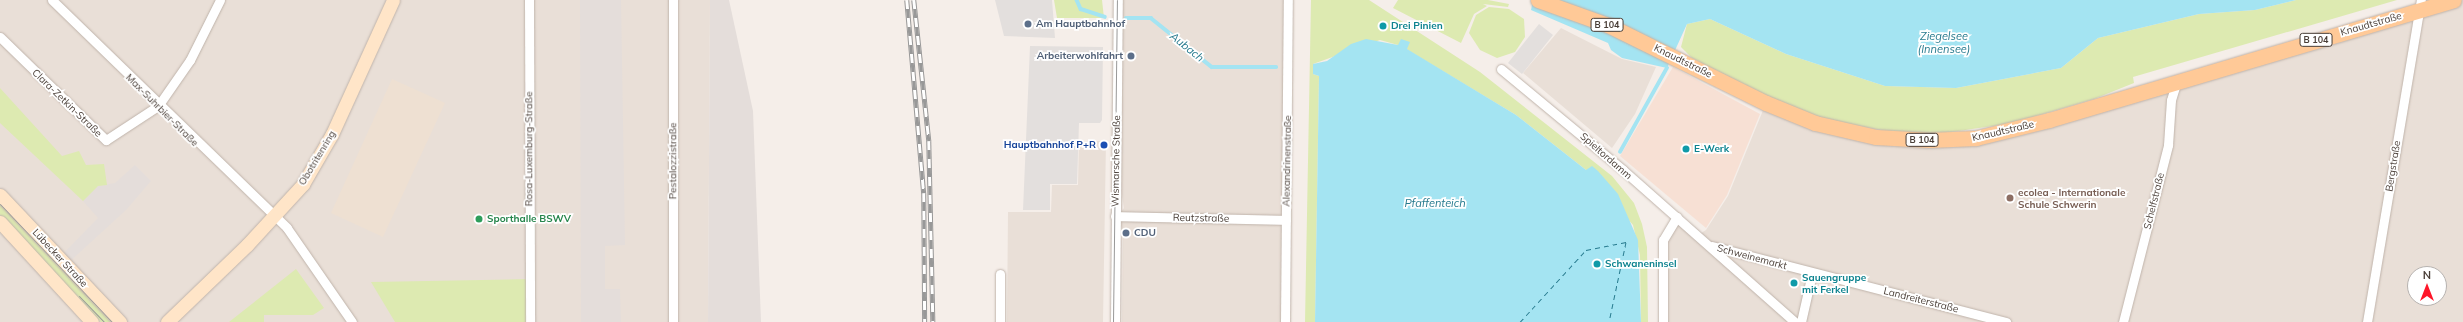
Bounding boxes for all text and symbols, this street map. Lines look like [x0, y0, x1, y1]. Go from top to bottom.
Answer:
street label: Knaudtstraße [2339, 10, 2403, 38]
place label: Am Hauptbahnhof [1036, 18, 1125, 30]
road number: B 104 [1590, 18, 1624, 32]
marker: Am Hauptbahnhof [1023, 19, 1033, 29]
place label: Drei Pinien [1391, 20, 1443, 32]
marker: Drei Pinien [1378, 21, 1388, 31]
water label: Aubach [1167, 29, 1207, 65]
water label: Ziegelsee (Innensee) [1918, 30, 1970, 56]
road number: B 104 [2299, 33, 2333, 47]
street label: Knaudtstraße [1652, 42, 1714, 80]
place label: Arbeiterwohlfahrt [1037, 50, 1123, 62]
marker: Arbeiterwohlfahrt [1126, 51, 1136, 61]
street label: Clara-Zetkin-Straße [30, 67, 104, 139]
street label: Max-Suhrbier-Straße [123, 71, 201, 149]
street label: Rosa-Luxemburg-Straße [523, 92, 535, 206]
street label: Wismarsche Straße [1109, 115, 1123, 207]
street label: Alexandrinenstraße [1280, 115, 1294, 207]
street label: Knaudtstraße [1971, 118, 2035, 144]
street label: Pestalozzistraße [667, 123, 679, 199]
street label: Obotritenring [296, 129, 338, 187]
street label: Spieltordamm [1578, 130, 1634, 182]
road number: B 104 [1905, 133, 1939, 147]
place label: Hauptbahnhof P+R [1004, 139, 1096, 151]
marker: Hauptbahnhof P+R [1099, 140, 1109, 150]
street label: Bergstraße [2383, 140, 2403, 192]
place label: E-Werk [1694, 143, 1729, 155]
marker: E-Werk [1681, 144, 1691, 154]
street label: Schelfstraße [2141, 171, 2167, 231]
place label: ecolea - Internationale Schule Schwerin [2018, 186, 2125, 210]
marker: ecolea - Internationale Schule Schwerin [2005, 193, 2015, 203]
water label: Pfaffenteich [1404, 196, 1466, 210]
street label: Reutzstraße [1173, 212, 1229, 224]
place label: Sporthalle BSWV [487, 213, 571, 225]
marker: Sporthalle BSWV [474, 214, 484, 224]
street label: Lübecker Straße [30, 226, 90, 290]
place label: CDU [1134, 227, 1156, 239]
marker: CDU [1121, 228, 1131, 238]
street label: Schweinemarkt [1716, 242, 1788, 272]
place label: Schwaneninsel [1605, 258, 1677, 270]
marker: Schwaneninsel [1592, 259, 1602, 269]
north arrow [2407, 266, 2447, 306]
text: N [2423, 268, 2431, 282]
place label: Sauengruppe mit Ferkel [1802, 271, 1866, 294]
marker: Sauengruppe mit Ferkel [1789, 278, 1799, 288]
street label: Landreiterstraße [1882, 285, 1960, 315]

